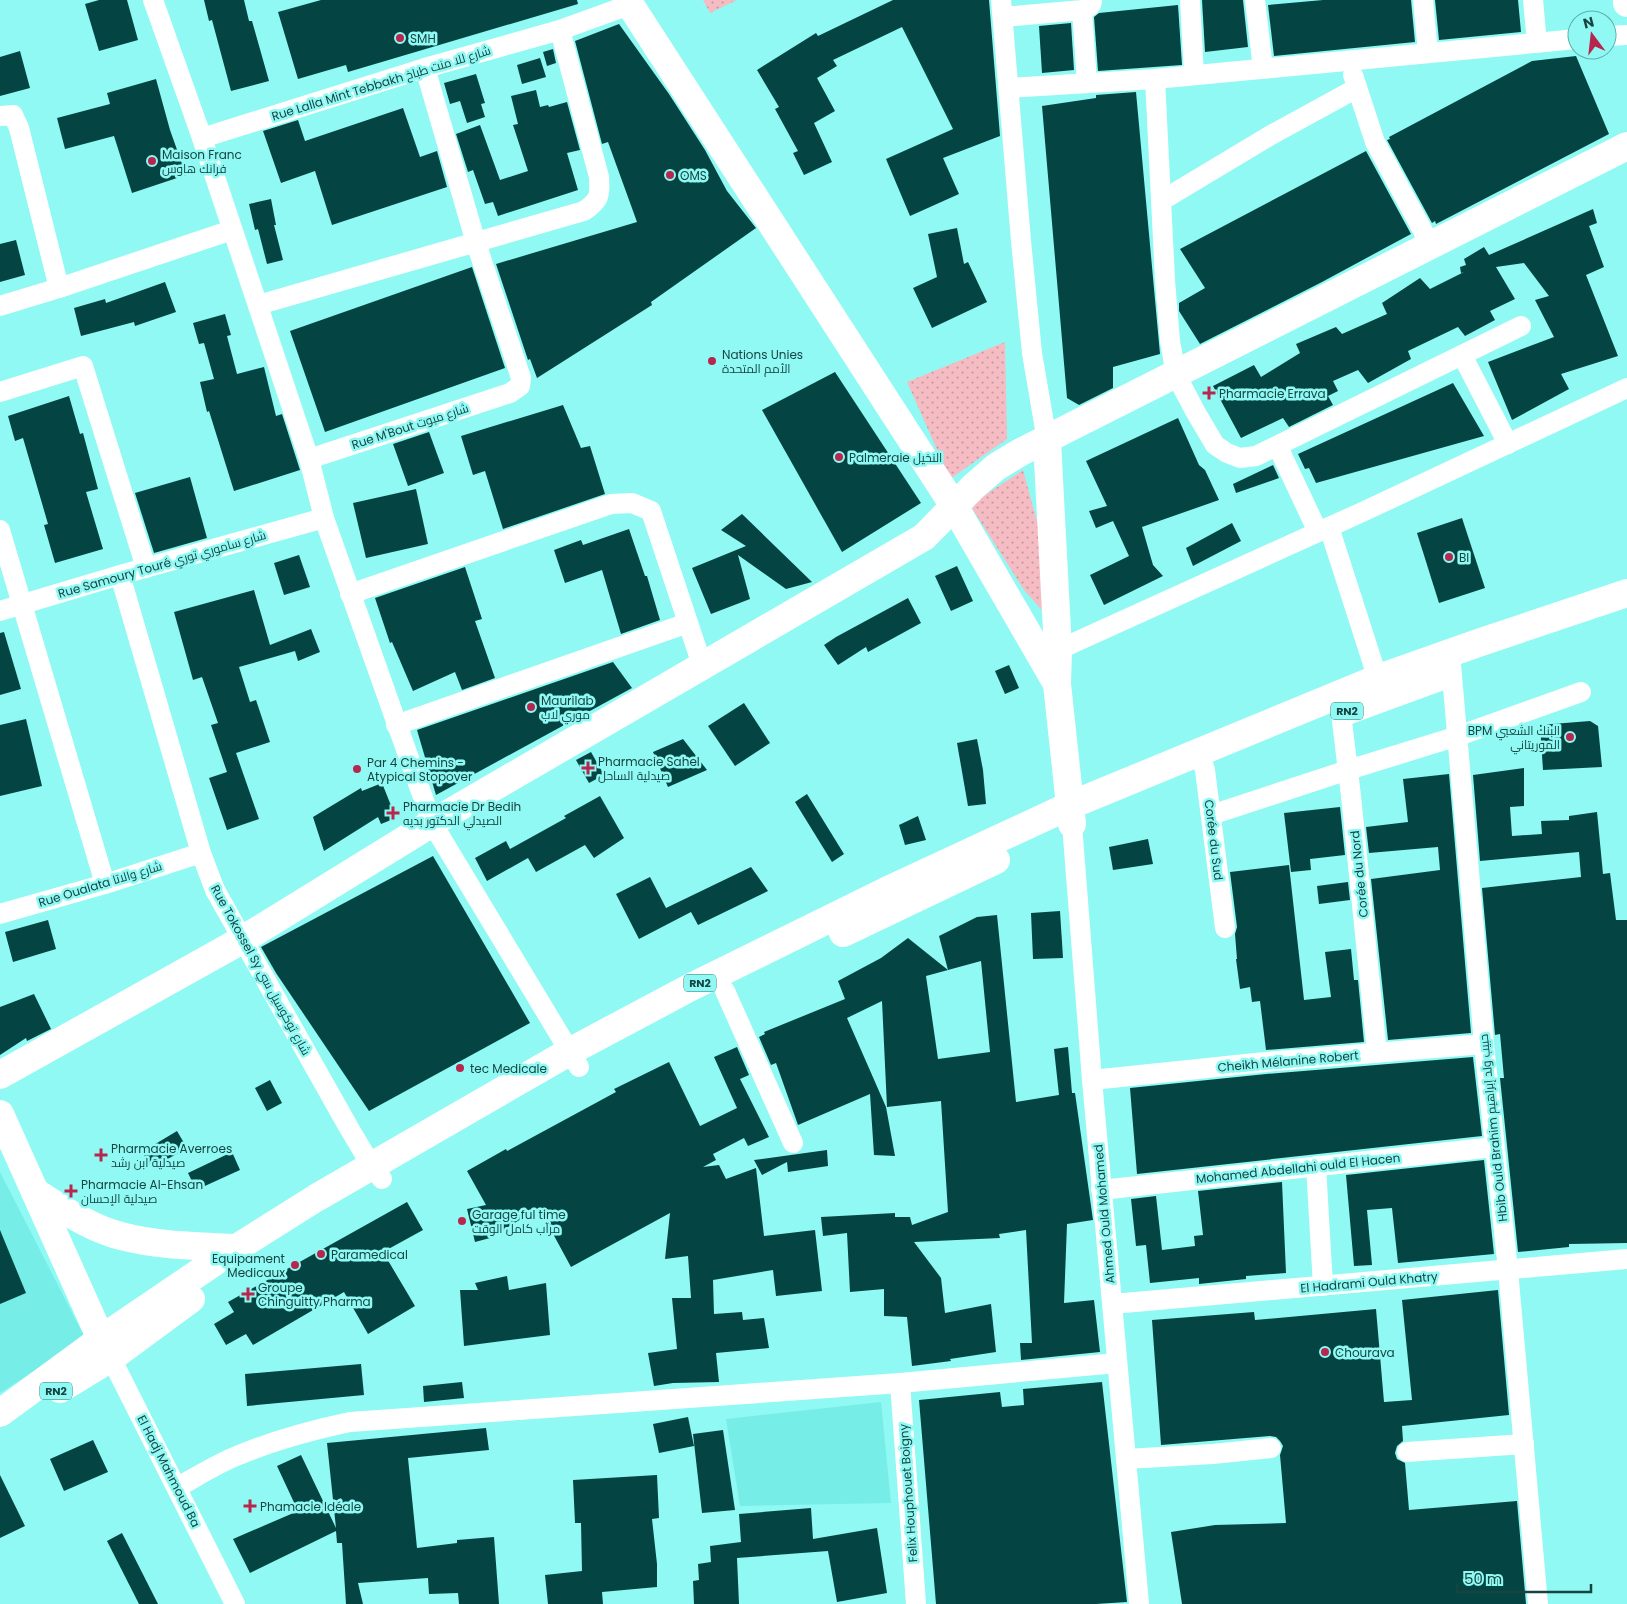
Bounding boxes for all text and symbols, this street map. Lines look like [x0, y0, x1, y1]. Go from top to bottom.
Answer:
north arrow [1567, 10, 1617, 60]
text: N [1581, 11, 1596, 33]
place label: SMH [410, 30, 436, 47]
marker: SMH [394, 32, 406, 44]
street label: Rue Lalla Mint Tebbakh شارع للا منت طباخ [269, 41, 493, 124]
place label: Maison Franc فرانك هاوس [162, 146, 242, 177]
marker: Maison Franc فرانك هاوس [146, 155, 158, 167]
place label: OMS [680, 167, 707, 184]
marker: OMS [664, 169, 676, 181]
place label: Nations Unies الأمم المتحدة [722, 346, 803, 377]
marker: Nations Unies الأمم المتحدة [706, 355, 718, 367]
place label: Pharmacie Errava [1219, 385, 1326, 402]
marker: Pharmacie Errava [1203, 387, 1215, 399]
street label: Rue M'Bout شارع مبوت [349, 399, 471, 453]
place label: Palmeraie النخيل [849, 449, 942, 466]
marker: Palmeraie النخيل [833, 451, 845, 463]
street label: Rue Samoury Touré شارع ساموري توري [56, 526, 269, 604]
place label: BI [1459, 549, 1469, 566]
marker: BI [1443, 551, 1455, 563]
place label: Maurilab موري لاب [541, 692, 594, 725]
marker: Maurilab موري لاب [525, 701, 537, 713]
road number: RN2 [1331, 702, 1363, 719]
place label: BPM البنك الشعبي الموريتاني [1468, 722, 1560, 755]
marker: BPM البنك الشعبي الموريتاني [1564, 731, 1576, 743]
place label: Pharmacie Sahel صيدلية الساحل [598, 753, 700, 784]
place label: Par 4 Chemins - Atypical Stopover [367, 754, 473, 785]
marker: Pharmacie Sahel صيدلية الساحل [582, 762, 594, 774]
marker: Par 4 Chemins - Atypical Stopover [351, 763, 363, 775]
place label: Pharmacie Dr Bedih الصيدلي الدكتور بديه [403, 798, 521, 831]
street label: Corée du Sud [1201, 799, 1227, 881]
marker: Pharmacie Dr Bedih الصيدلي الدكتور بديه [387, 807, 399, 819]
street label: Corée du Nord [1346, 830, 1372, 918]
street label: Rue Oualata شارع والاتا [36, 857, 164, 911]
street label: Rue Tokossel Sy شارع توكوسيل سي [205, 882, 315, 1059]
road number: RN2 [684, 974, 716, 991]
street label: Hbib Ould Brahim حبيب ولد إبراهيم [1475, 1033, 1511, 1223]
street label: Cheikh Mélanine Robert [1217, 1046, 1359, 1076]
place label: tec Medicale [470, 1060, 547, 1077]
marker: tec Medicale [454, 1062, 466, 1074]
place label: Pharmacie Averroes صيدلية ابن رشد [111, 1140, 232, 1171]
street label: Ahmed Ould Mohamed [1089, 1144, 1119, 1284]
marker: Pharmacie Averroes صيدلية ابن رشد [95, 1149, 107, 1161]
street label: Mohamed Abdellahi ould El Hacen [1195, 1149, 1401, 1187]
place label: Pharmacie Al-Ehsan صيدلية الإحسان [81, 1176, 203, 1207]
marker: Pharmacie Al-Ehsan صيدلية الإحسان [65, 1185, 77, 1197]
place label: Garage ful time مرآب كامل الوقت [472, 1206, 566, 1237]
marker: Garage ful time مرآب كامل الوقت [456, 1215, 468, 1227]
place label: Paramedical [331, 1246, 408, 1263]
marker: Paramedical [315, 1248, 327, 1260]
place label: Equipament Medicaux [212, 1250, 285, 1281]
marker: Equipament Medicaux [289, 1259, 301, 1271]
street label: El Hadrami Ould Khatry [1300, 1268, 1439, 1296]
place label: Groupe Chinguitty Pharma [258, 1279, 371, 1310]
marker: Groupe Chinguitty Pharma [242, 1288, 254, 1300]
place label: Chourava [1335, 1344, 1395, 1361]
marker: Chourava [1319, 1346, 1331, 1358]
road number: RN2 [40, 1382, 72, 1400]
street label: El Hadj Mahmoud Ba [133, 1412, 205, 1530]
street label: Felix Houphouet Boigny [895, 1423, 921, 1563]
place label: Phamacie Idéale [260, 1498, 361, 1515]
marker: Phamacie Idéale [244, 1500, 256, 1512]
scale bar [1457, 1562, 1591, 1594]
text: 50 m [1464, 1568, 1502, 1589]

